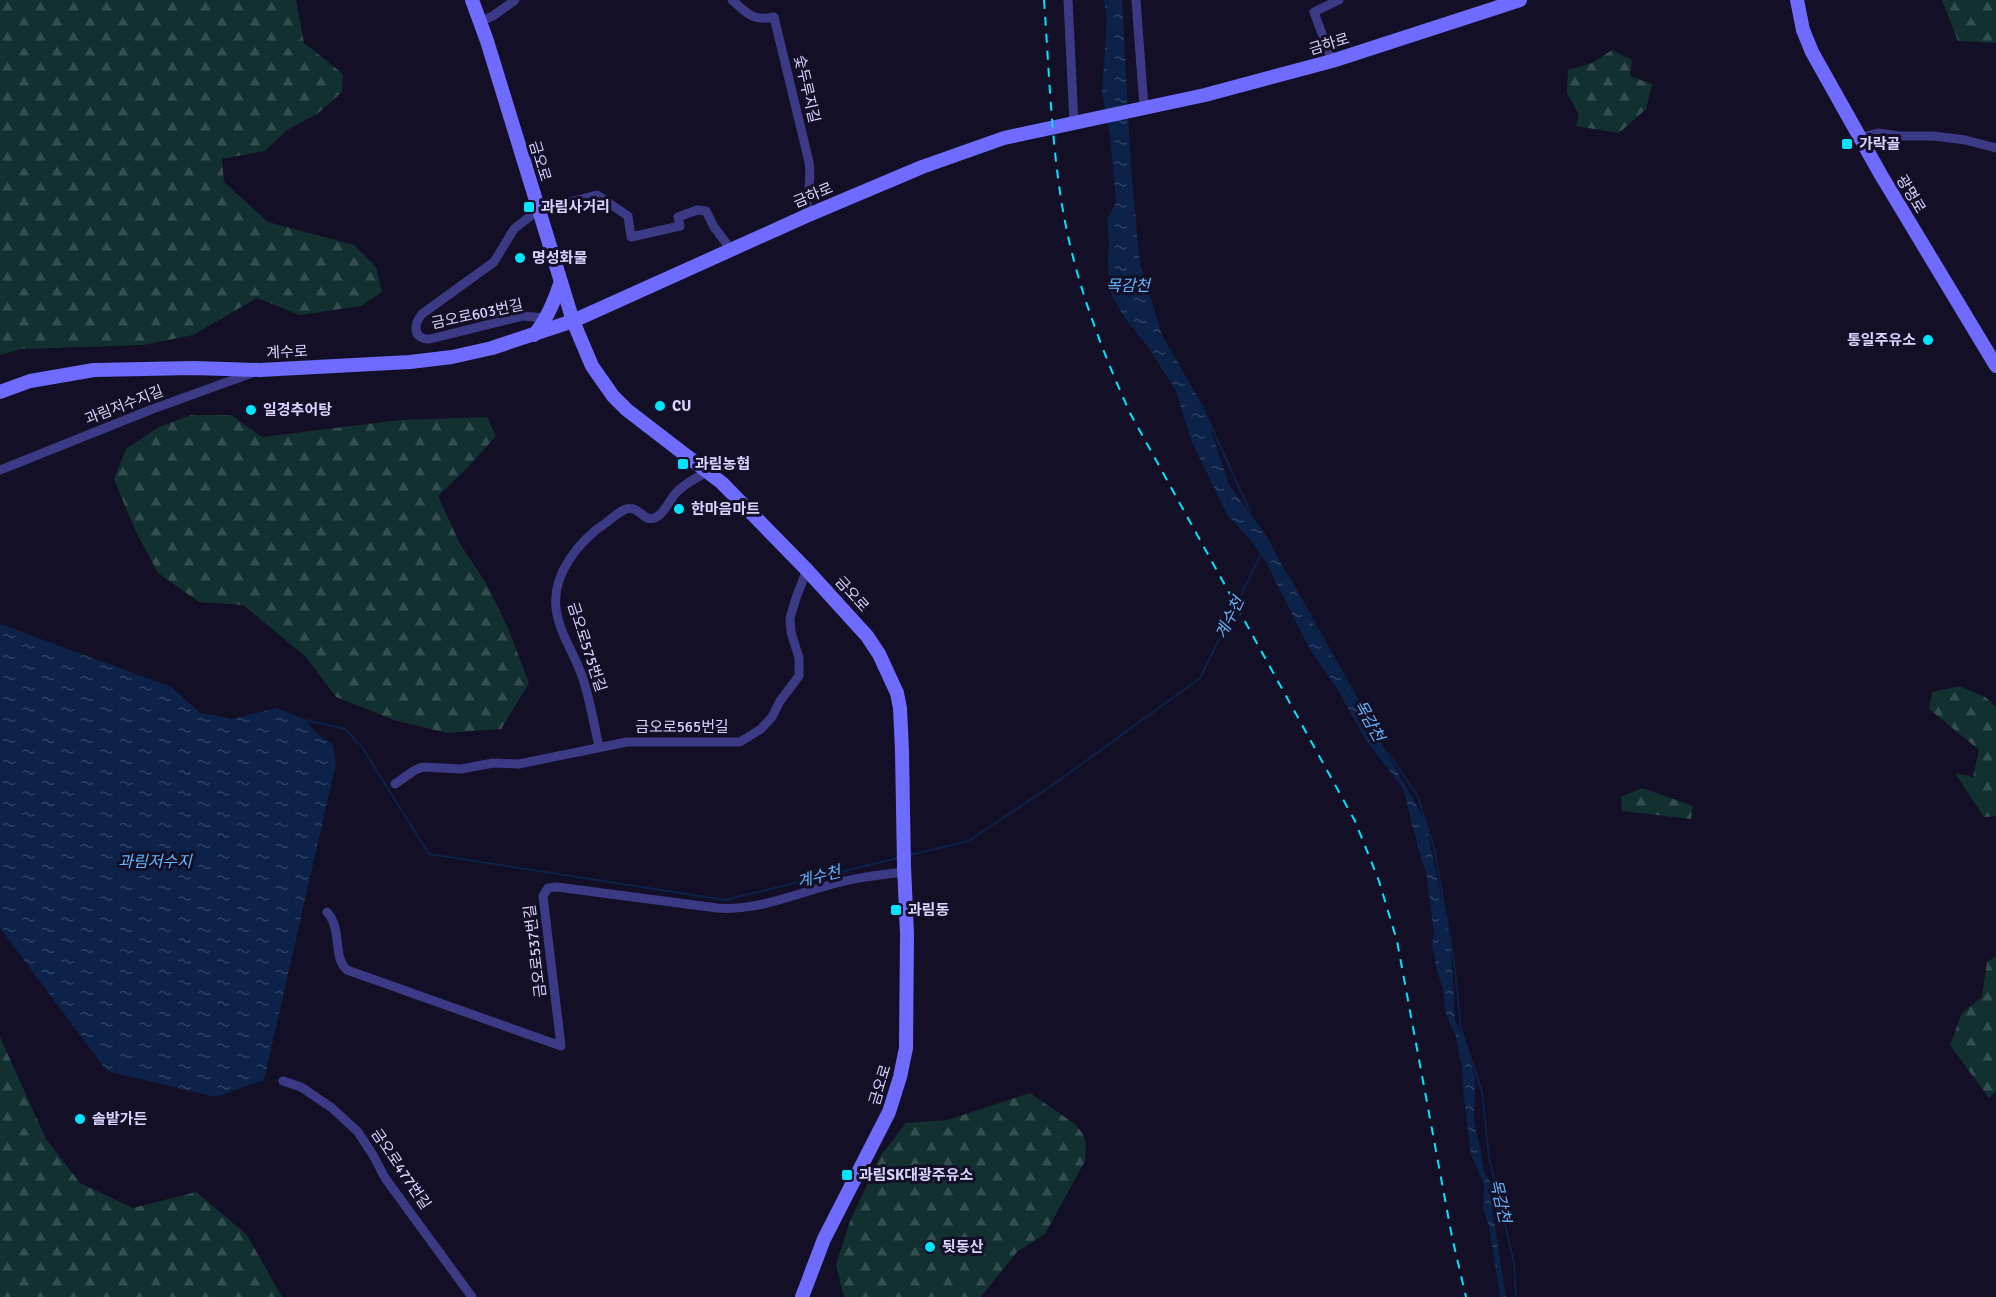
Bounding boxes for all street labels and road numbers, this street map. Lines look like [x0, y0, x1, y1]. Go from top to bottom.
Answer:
street label: 금하로 [1307, 29, 1351, 59]
street label: 숯두루지길 [790, 53, 824, 125]
street label: 금오로 [525, 139, 555, 183]
street label: 광명로 [1893, 172, 1929, 216]
street label: 금하로 [790, 179, 836, 211]
street label: 금오로603번길 [429, 295, 525, 333]
street label: 계수로 [266, 342, 308, 362]
street label: 과림저수지길 [82, 382, 166, 428]
street label: 금오로 [831, 573, 873, 615]
street label: 금오로575번길 [564, 600, 610, 694]
street label: 금오로565번길 [635, 718, 729, 736]
street label: 금오로537번길 [520, 904, 550, 998]
street label: 금오로 [865, 1063, 895, 1107]
street label: 금오로477번길 [367, 1125, 435, 1213]

